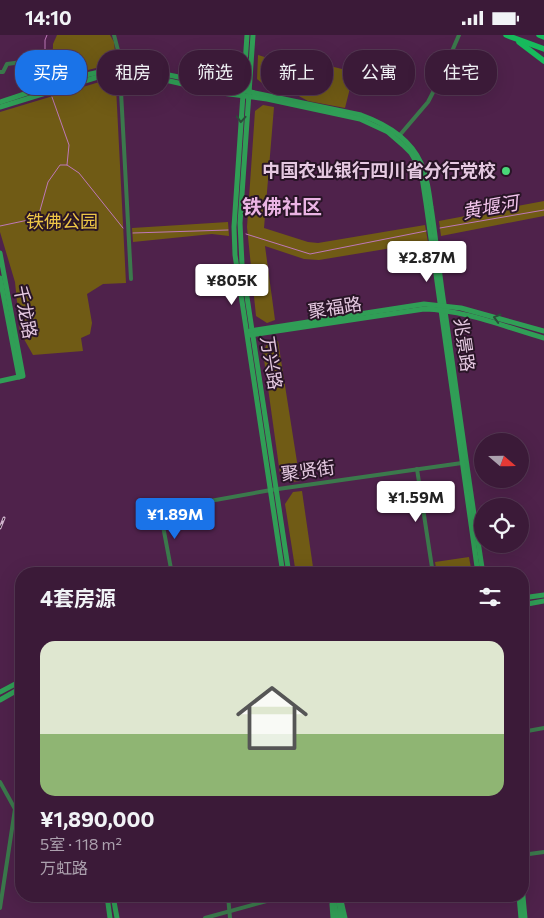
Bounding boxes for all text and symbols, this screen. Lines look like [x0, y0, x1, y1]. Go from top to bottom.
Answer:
text: 14:10 [25, 6, 72, 29]
chip: 买房 [15, 50, 87, 95]
chip: 租房 [97, 50, 169, 95]
chip: 筛选 [179, 50, 251, 95]
chip: 新上 [261, 50, 333, 95]
chip: 公寓 [343, 50, 415, 95]
chip: 住宅 [425, 50, 497, 95]
one-way arrow [236, 115, 247, 123]
place label: 中国农业银行四川省分行党校 [262, 159, 496, 181]
marker: 中国农业银行四川省分行党校 [500, 165, 512, 177]
water label: 黄堰河 [460, 190, 524, 223]
district label: 铁佛社区 [242, 194, 322, 218]
park label: 铁佛公园 [26, 210, 98, 232]
pin: ¥2.87M [386, 241, 468, 283]
text: ¥2.87M [398, 247, 456, 266]
pin: ¥805K [197, 263, 267, 306]
text: ¥805K [206, 270, 258, 289]
street label: 千龙路 [10, 283, 42, 340]
street label: 聚福路 [306, 292, 363, 322]
one-way arrow [494, 313, 502, 323]
street label: 兆景路 [450, 317, 480, 373]
street label: 万兴路 [257, 334, 287, 391]
north arrow [474, 433, 529, 487]
map controls [474, 433, 529, 553]
street label: 聚贤街 [280, 455, 336, 485]
pin: ¥1.59M [375, 481, 457, 523]
text: ¥1.59M [388, 487, 444, 506]
pin: ¥1.89M [134, 497, 216, 540]
button: locate [474, 498, 529, 553]
text: ¥1.89M [147, 504, 203, 523]
icon: filters [476, 583, 504, 611]
text: 4套房源 [40, 585, 116, 610]
icon: home [227, 673, 317, 763]
text: ¥1,890,000 [40, 806, 154, 831]
text: 5室 · 118 m² [40, 834, 122, 853]
text: 万虹路 [40, 858, 88, 877]

